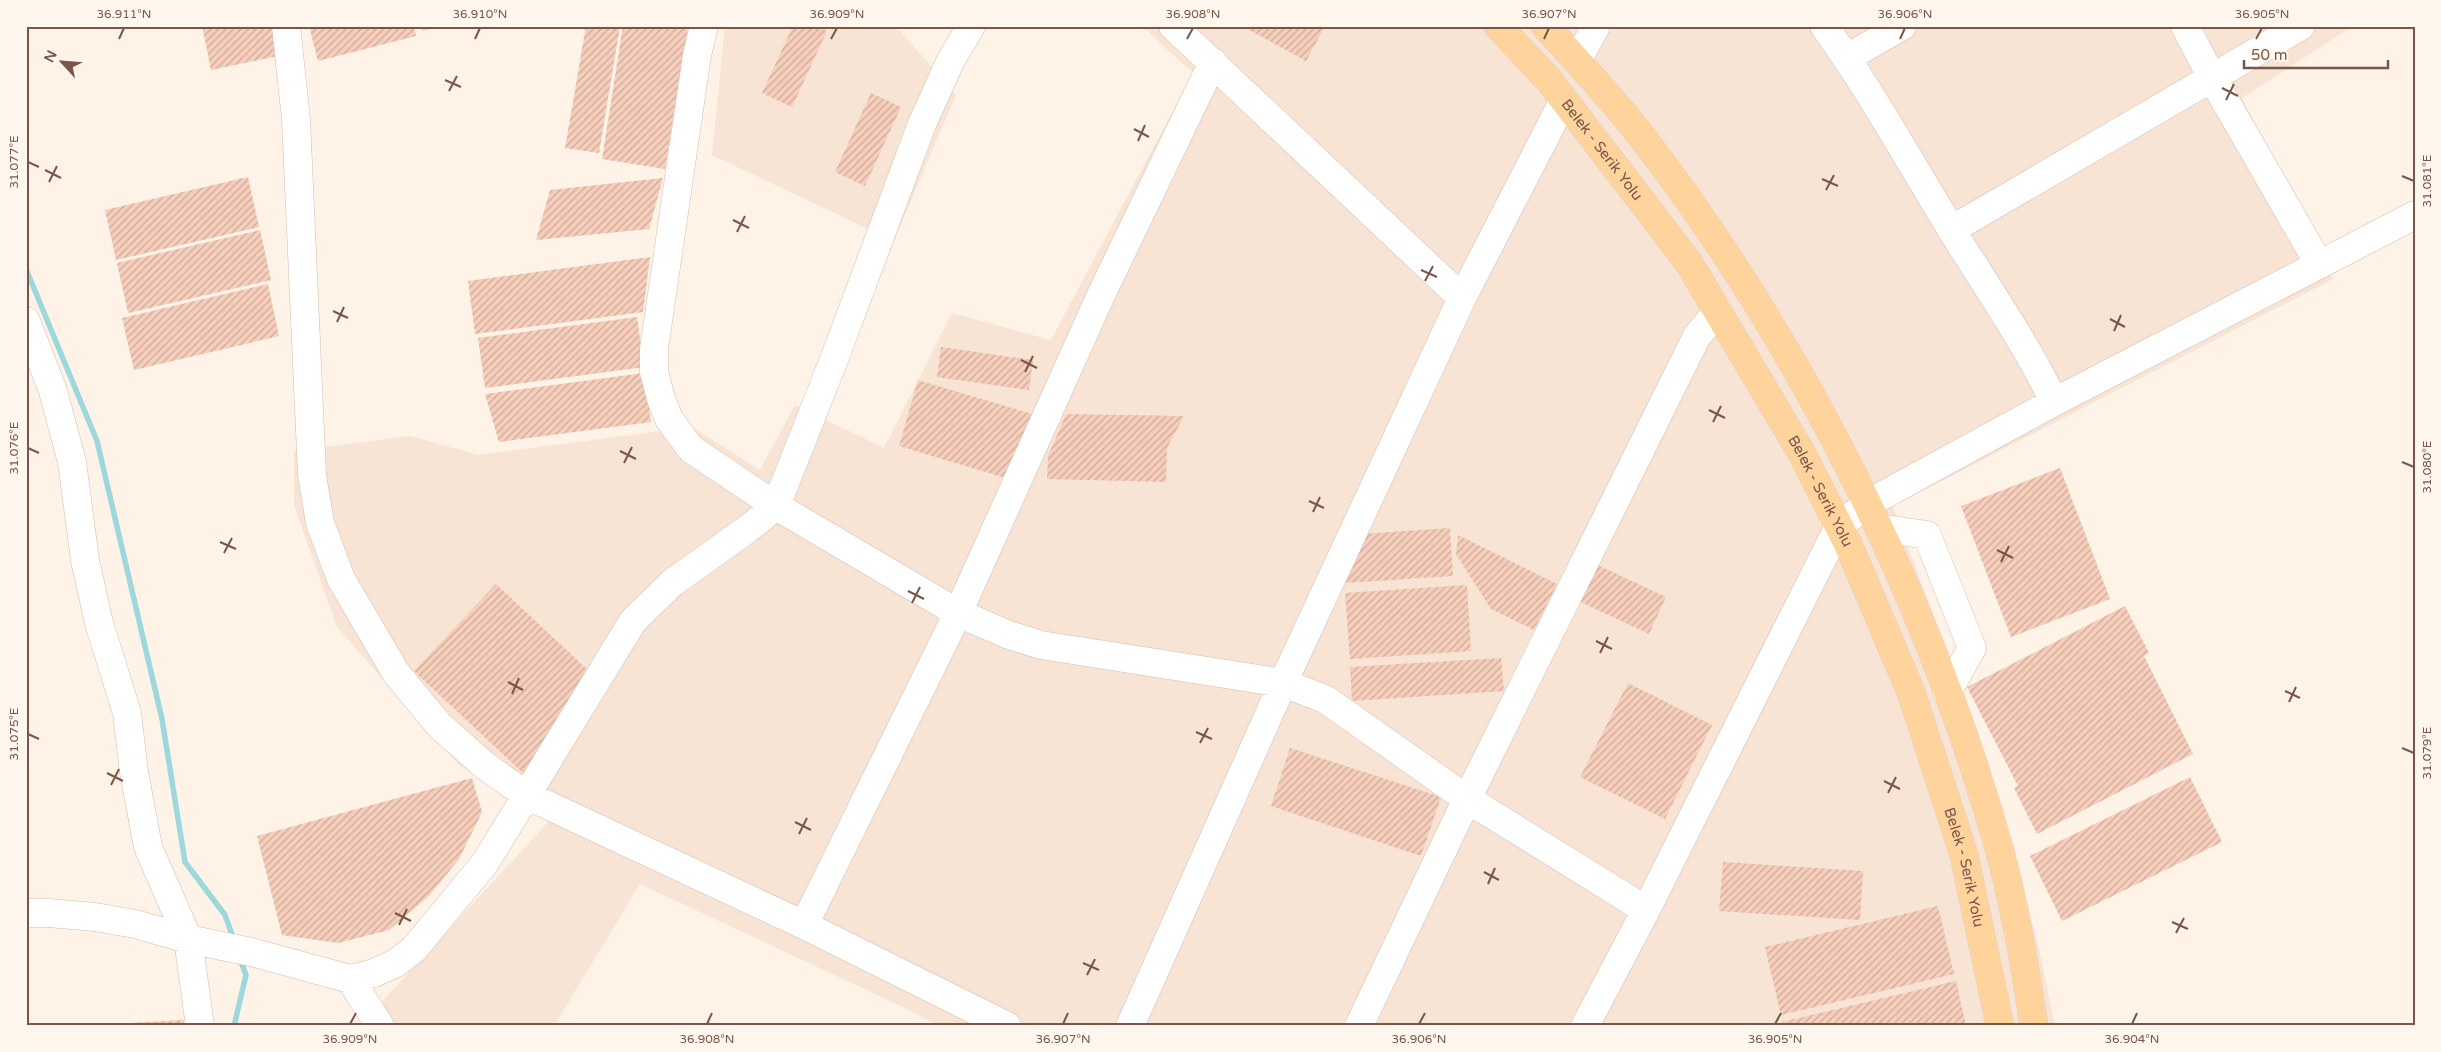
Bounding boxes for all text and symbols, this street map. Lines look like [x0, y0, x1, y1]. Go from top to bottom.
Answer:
text: 36.911°N [97, 7, 151, 21]
text: 36.910°N [453, 7, 507, 21]
text: 36.909°N [810, 7, 864, 21]
text: 36.908°N [1166, 7, 1220, 21]
text: 36.907°N [1521, 7, 1577, 21]
text: 36.906°N [1878, 7, 1932, 21]
text: 36.905°N [2235, 7, 2289, 21]
north arrow [38, 38, 88, 88]
scale bar [2244, 38, 2387, 70]
text: 50 m [2251, 46, 2288, 64]
text: N [41, 48, 61, 65]
street label: Belek - Serik Yolu [1558, 95, 1647, 204]
text: 31.077°E [7, 135, 21, 189]
text: 31.081°E [2420, 154, 2434, 208]
text: 31.076°E [7, 421, 21, 474]
street label: Belek - Serik Yolu [1784, 432, 1857, 550]
text: 31.080°E [2420, 440, 2434, 494]
text: 31.075°E [7, 707, 21, 760]
text: 31.079°E [2420, 726, 2434, 780]
street label: Belek - Serik Yolu [1940, 805, 1988, 929]
text: 36.909°N [323, 1032, 377, 1046]
text: 36.908°N [680, 1032, 734, 1046]
text: 36.907°N [1035, 1032, 1091, 1046]
text: 36.906°N [1392, 1032, 1446, 1046]
text: 36.905°N [1748, 1032, 1802, 1046]
text: 36.904°N [2105, 1032, 2159, 1046]

